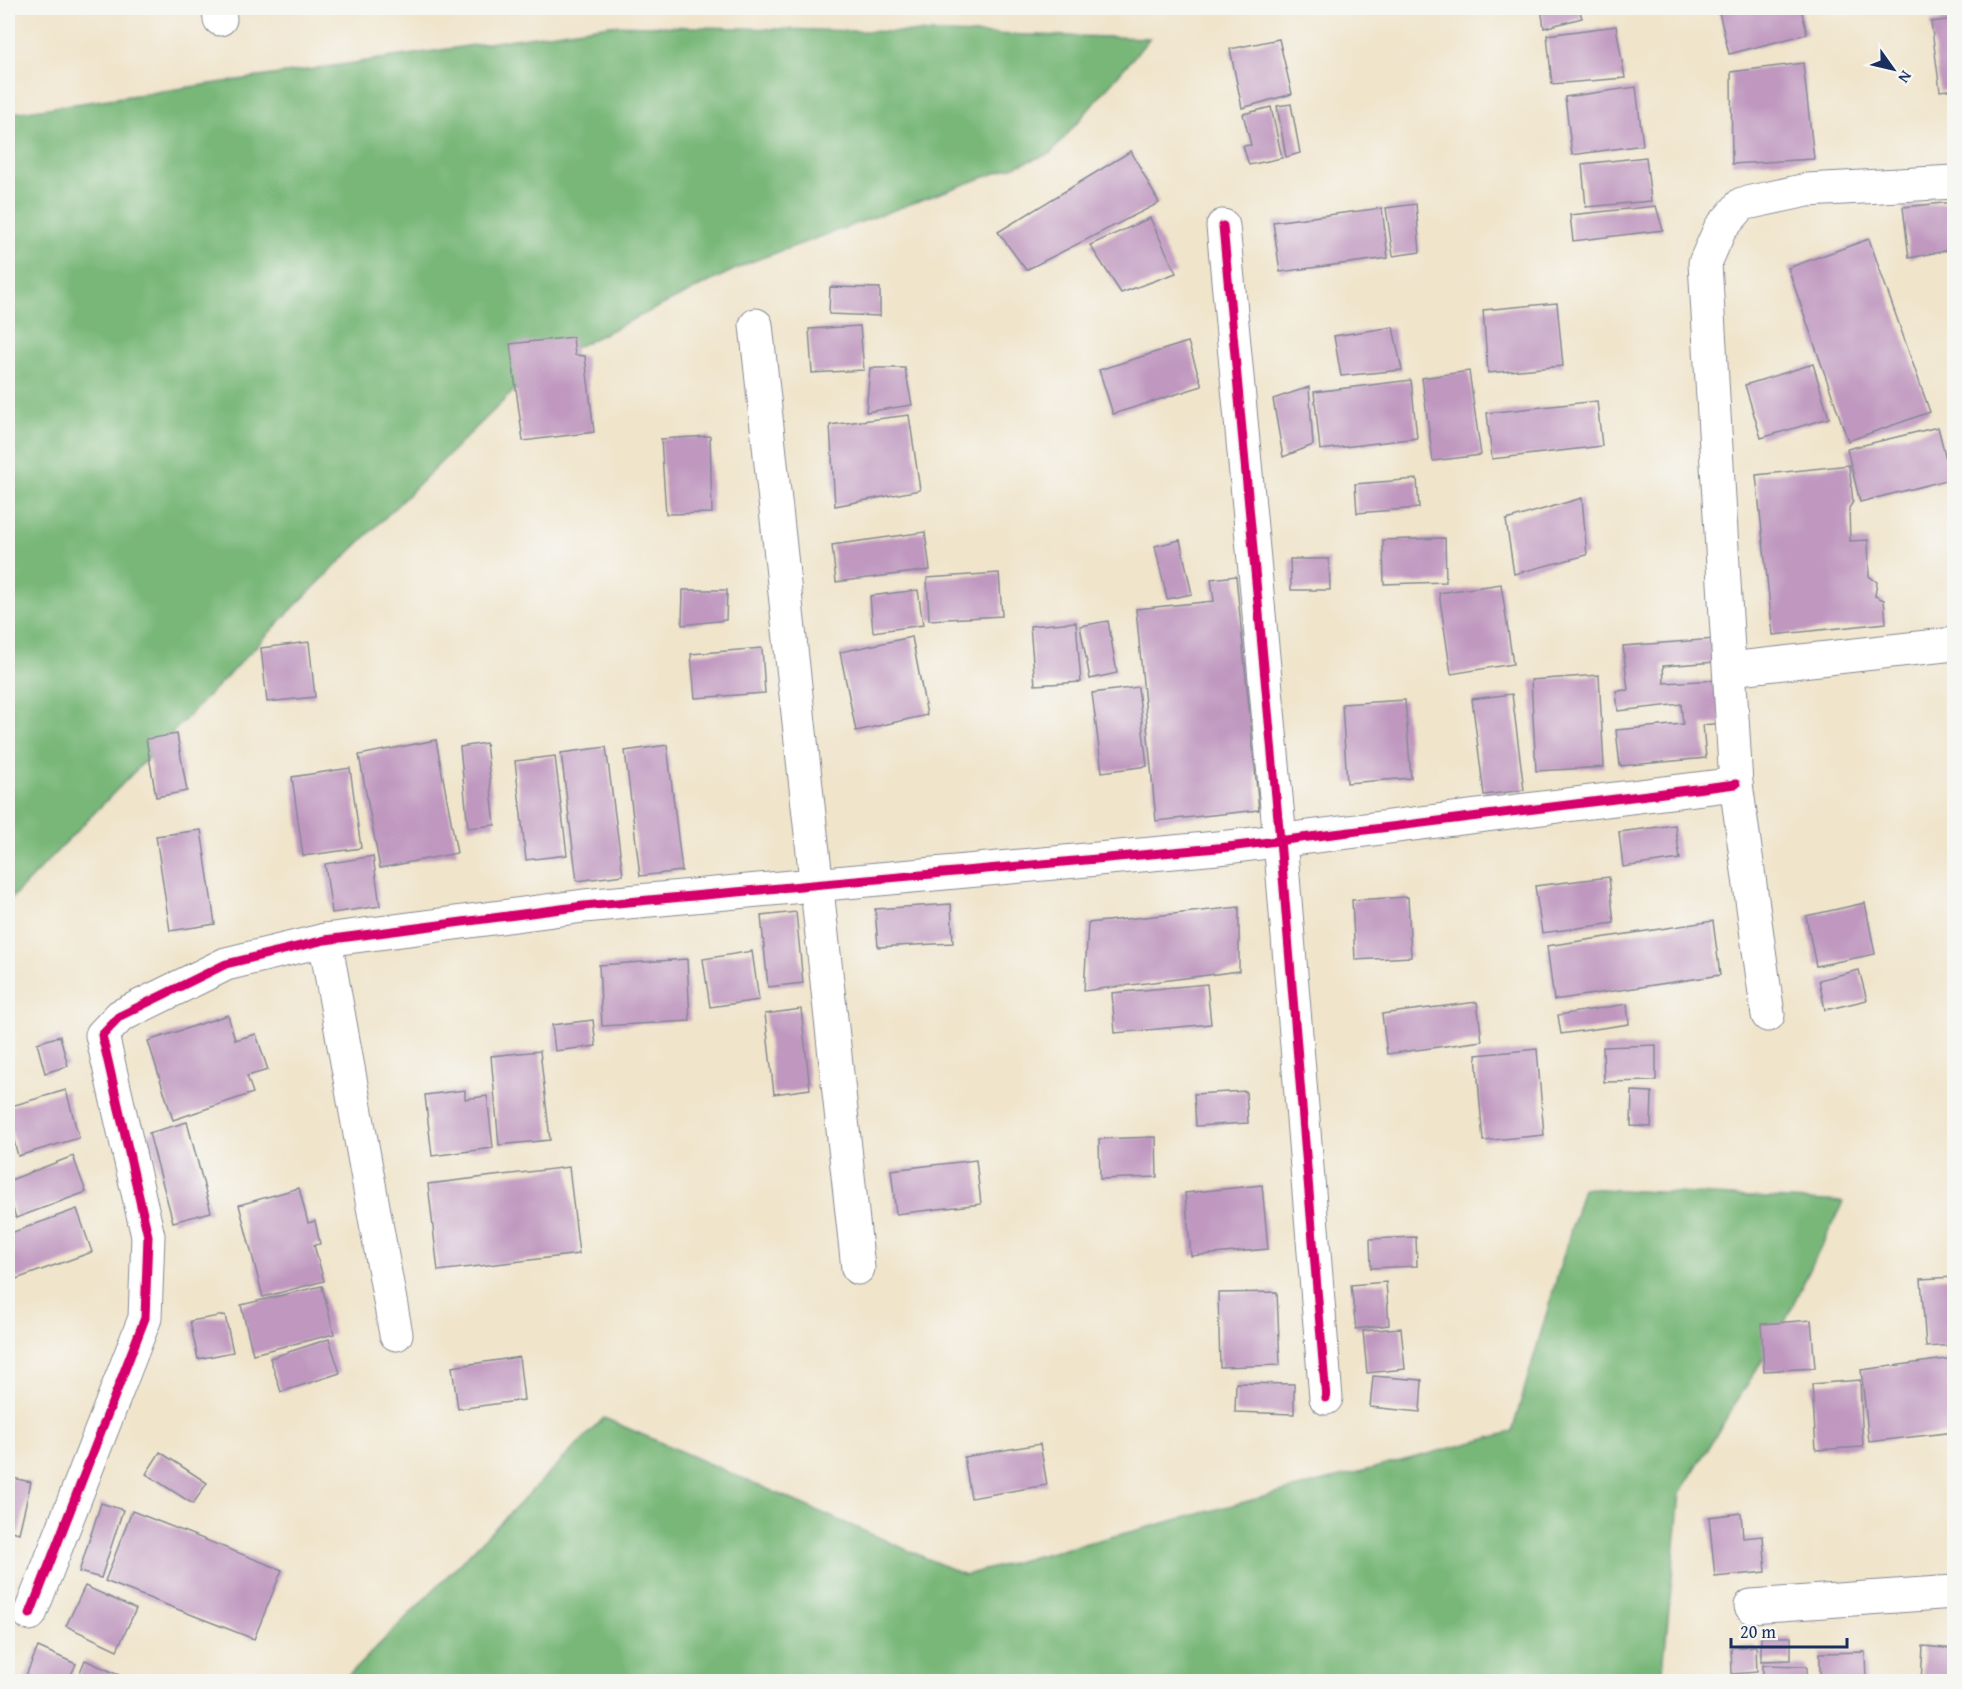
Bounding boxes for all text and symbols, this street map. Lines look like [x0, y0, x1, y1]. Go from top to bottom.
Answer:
north arrow [1863, 39, 1923, 99]
text: N [1892, 66, 1918, 89]
scale bar [1731, 1611, 1846, 1649]
text: 20 m [1740, 1618, 1776, 1645]

